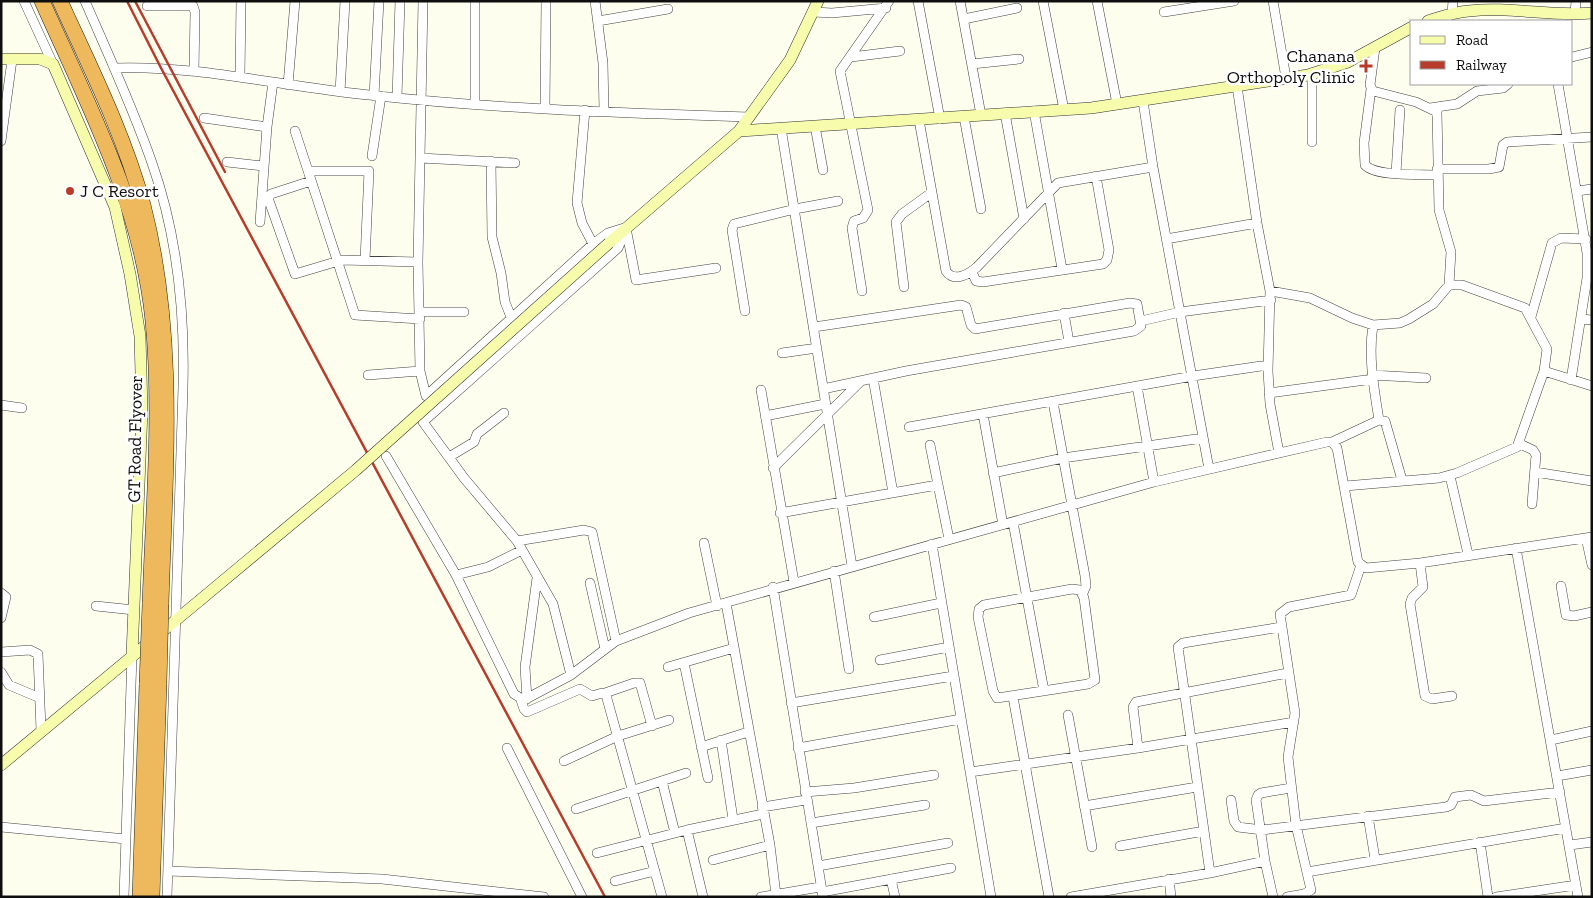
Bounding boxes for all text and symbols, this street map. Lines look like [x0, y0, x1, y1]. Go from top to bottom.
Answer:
legend [1410, 20, 1573, 85]
text: Road [1456, 31, 1489, 49]
place label: Chanana Orthopoly Clinic [1227, 45, 1355, 88]
text: Railway [1456, 56, 1507, 74]
marker: Chanana Orthopoly Clinic [1359, 59, 1373, 73]
place label: J C Resort [80, 180, 159, 202]
marker: J C Resort [64, 185, 76, 197]
street label: GT Road Flyover [123, 375, 147, 503]

